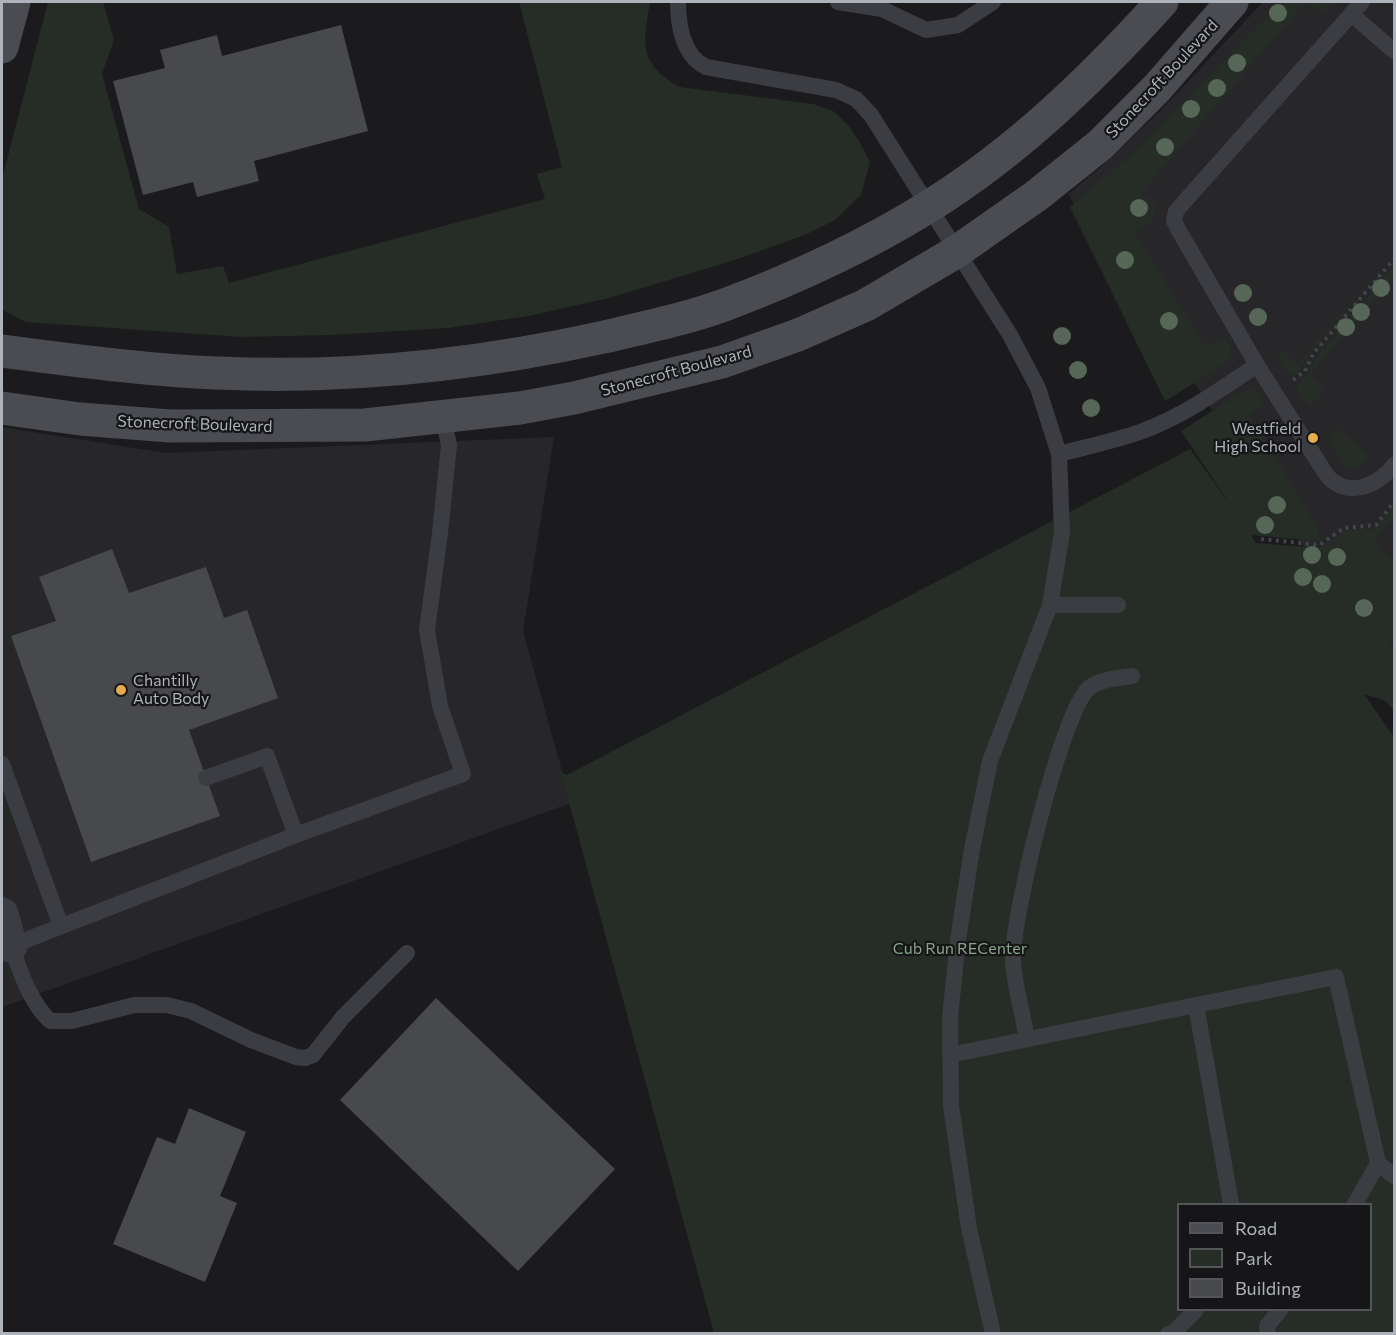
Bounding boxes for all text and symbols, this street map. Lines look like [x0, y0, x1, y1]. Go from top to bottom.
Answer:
street label: Stonecroft Boulevard [1102, 16, 1222, 142]
street label: Stonecroft Boulevard [599, 342, 753, 400]
street label: Stonecroft Boulevard [117, 412, 273, 436]
place label: Westfield High School [1214, 419, 1301, 457]
marker: Westfield High School [1306, 431, 1320, 445]
place label: Chantilly Auto Body [133, 671, 209, 709]
marker: Chantilly Auto Body [114, 683, 128, 697]
park label: Cub Run RECenter [893, 939, 1027, 959]
legend [1177, 1203, 1372, 1311]
text: Road [1235, 1217, 1277, 1239]
text: Park [1235, 1247, 1273, 1269]
text: Building [1235, 1277, 1301, 1299]

